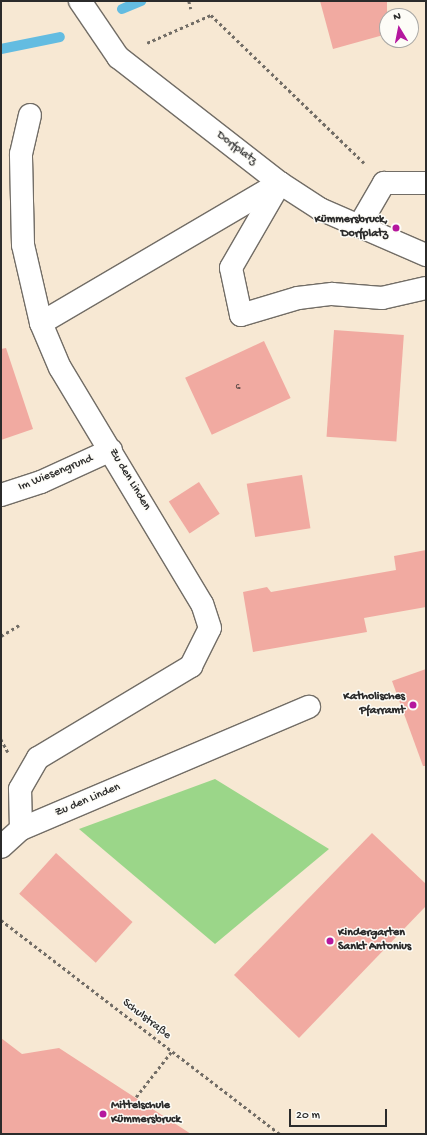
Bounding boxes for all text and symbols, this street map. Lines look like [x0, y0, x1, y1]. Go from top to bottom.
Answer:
north arrow [379, 8, 419, 48]
text: N [393, 11, 402, 24]
street label: Dorfplatz [213, 129, 259, 169]
place label: Kümmersbruck, Dorfplatz [314, 214, 388, 242]
marker: Kümmersbruck, Dorfplatz [391, 223, 401, 233]
house number: 6 [235, 382, 241, 394]
street label: Zu den Linden [105, 446, 153, 514]
street label: Im Wiesengrund [17, 453, 95, 495]
place label: Katholisches Pfarramt [343, 691, 405, 719]
marker: Katholisches Pfarramt [408, 700, 418, 710]
street label: Zu den Linden [53, 781, 123, 821]
place label: Kindergarten Sankt Antonius [338, 927, 411, 955]
marker: Kindergarten Sankt Antonius [325, 936, 335, 946]
street label: Schulstraße [119, 996, 173, 1044]
place label: Mittelschule Kümmersbruck [111, 1100, 181, 1128]
scale bar [291, 1101, 389, 1127]
marker: Mittelschule Kümmersbruck [98, 1109, 108, 1119]
text: 20 m [296, 1109, 320, 1123]

